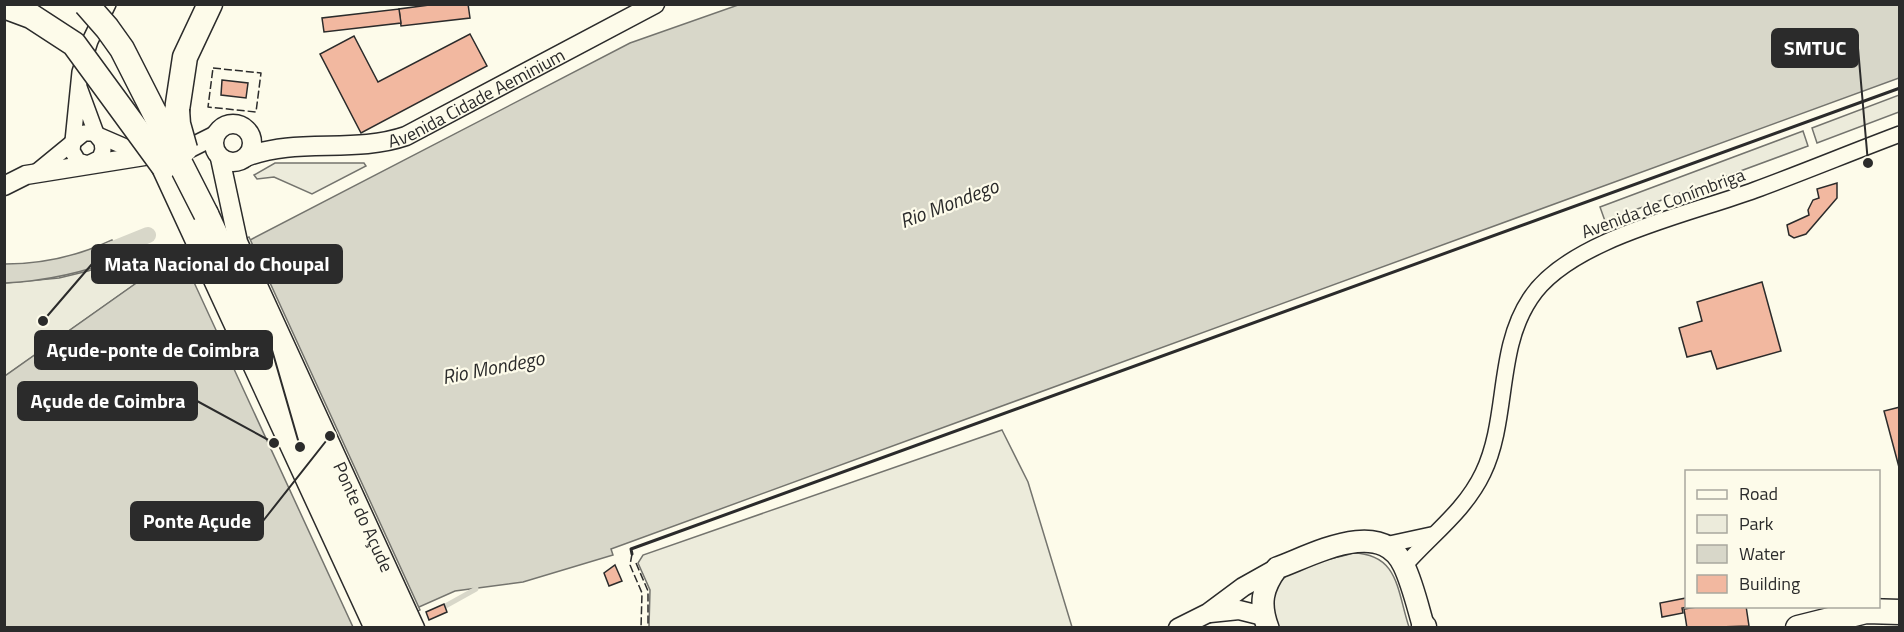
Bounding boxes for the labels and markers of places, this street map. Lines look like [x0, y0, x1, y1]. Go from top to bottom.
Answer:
callout: SMTUC [1772, 29, 1858, 67]
callout: Mata Nacional do Choupal [92, 245, 342, 283]
callout: Açude-ponte de Coimbra [35, 331, 272, 369]
callout: Açude de Coimbra [18, 382, 197, 420]
callout: Ponte Açude [131, 502, 263, 540]

